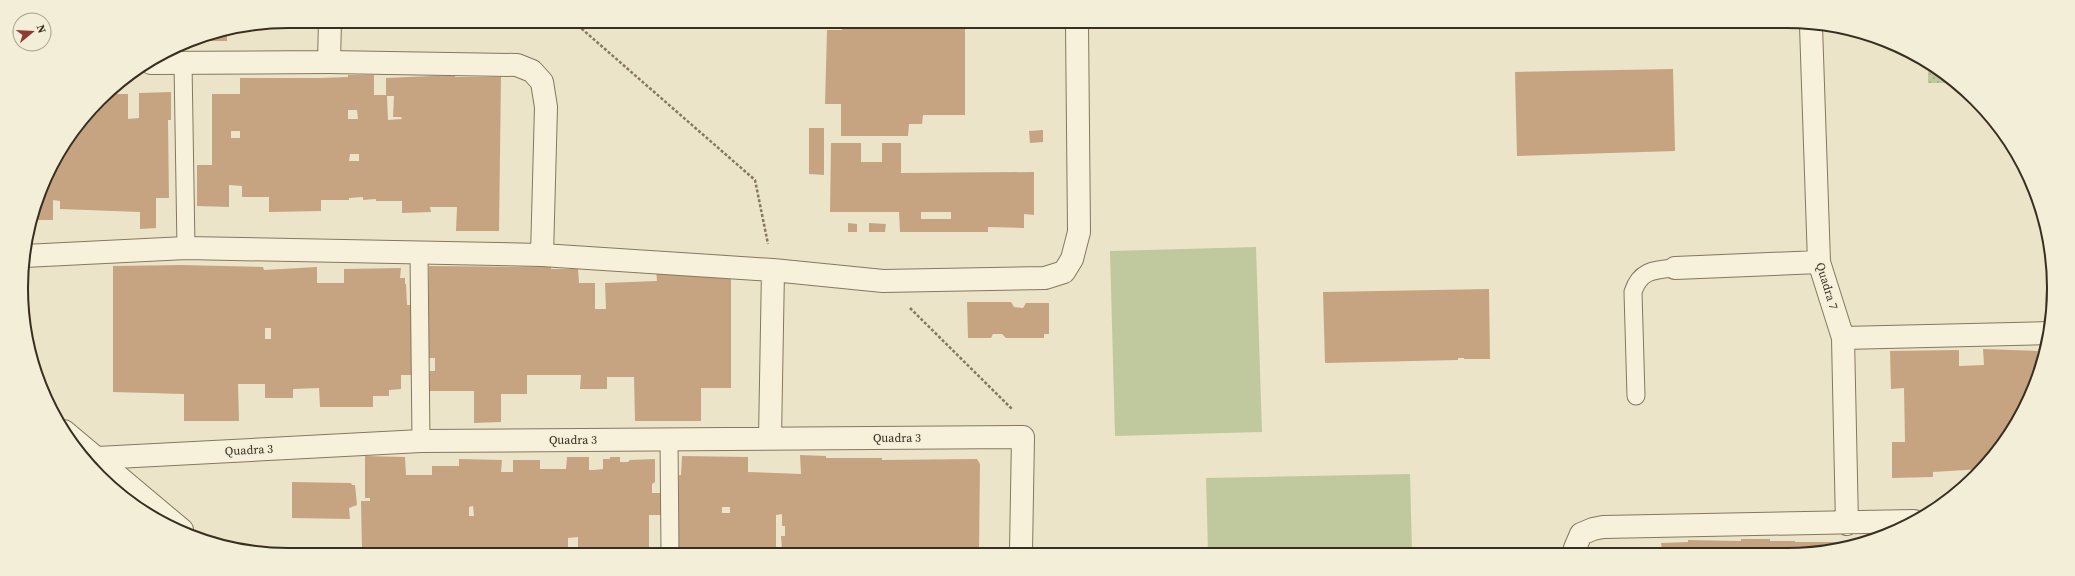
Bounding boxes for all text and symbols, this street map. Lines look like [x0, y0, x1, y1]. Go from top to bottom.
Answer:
north arrow [12, 12, 52, 52]
text: N [33, 23, 49, 35]
street label: Quadra 7 [1812, 261, 1842, 311]
street label: Quadra 3 [873, 430, 921, 446]
street label: Quadra 3 [549, 432, 597, 448]
street label: Quadra 3 [224, 441, 274, 459]

